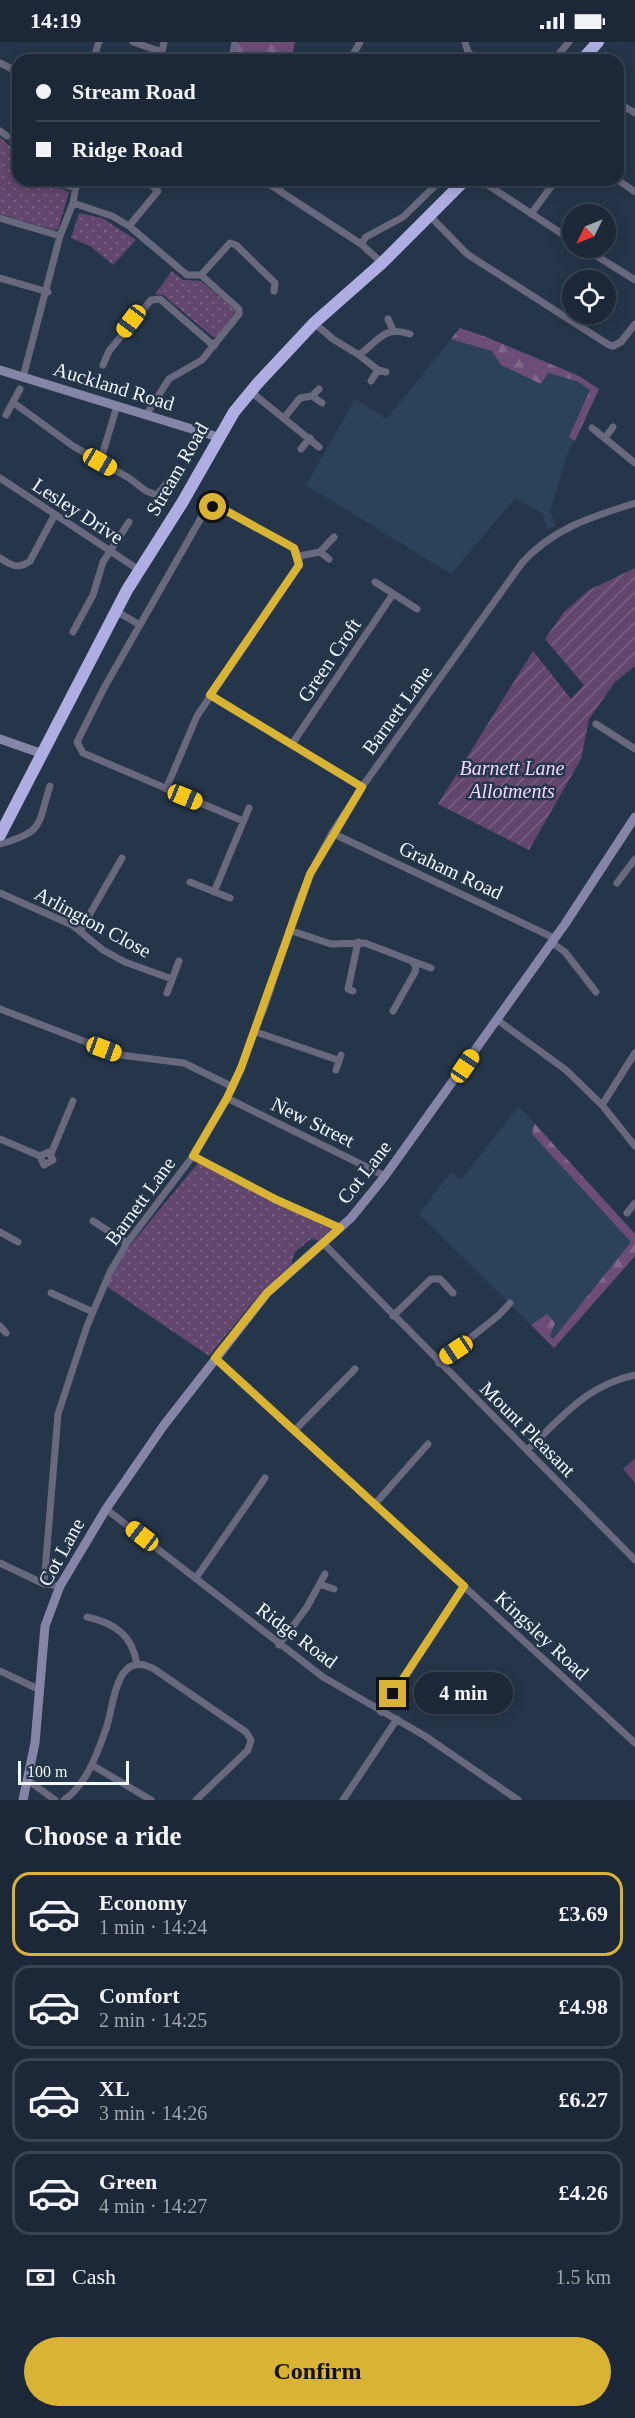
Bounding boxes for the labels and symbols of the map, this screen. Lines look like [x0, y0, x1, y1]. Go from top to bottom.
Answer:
north arrow [562, 204, 616, 258]
car [113, 301, 149, 341]
street label: Auckland Road [51, 357, 177, 415]
street label: Stream Road [142, 419, 212, 519]
car [80, 445, 120, 479]
street label: Lesley Drive [28, 473, 128, 549]
route start [199, 493, 226, 520]
street label: Green Croft [293, 614, 365, 706]
street label: Barnett Lane [358, 661, 436, 758]
park label: Barnett Lane Allotments [460, 757, 565, 802]
car [165, 782, 205, 812]
street label: Graham Road [396, 836, 506, 904]
street label: Arlington Close [31, 882, 155, 963]
car [84, 1034, 124, 1064]
car [447, 1046, 483, 1086]
street label: New Street [268, 1093, 358, 1152]
street label: Cot Lane [333, 1136, 395, 1208]
street label: Barnett Lane [101, 1152, 179, 1249]
car [436, 1332, 476, 1368]
street label: Mount Pleasant [476, 1377, 580, 1481]
street label: Cot Lane [33, 1514, 89, 1590]
car [122, 1518, 162, 1554]
street label: Kingsley Road [490, 1586, 593, 1685]
street label: Ridge Road [252, 1598, 342, 1673]
callout: 4 min [414, 1673, 513, 1715]
route end [379, 1680, 406, 1707]
scale bar [18, 1758, 129, 1786]

